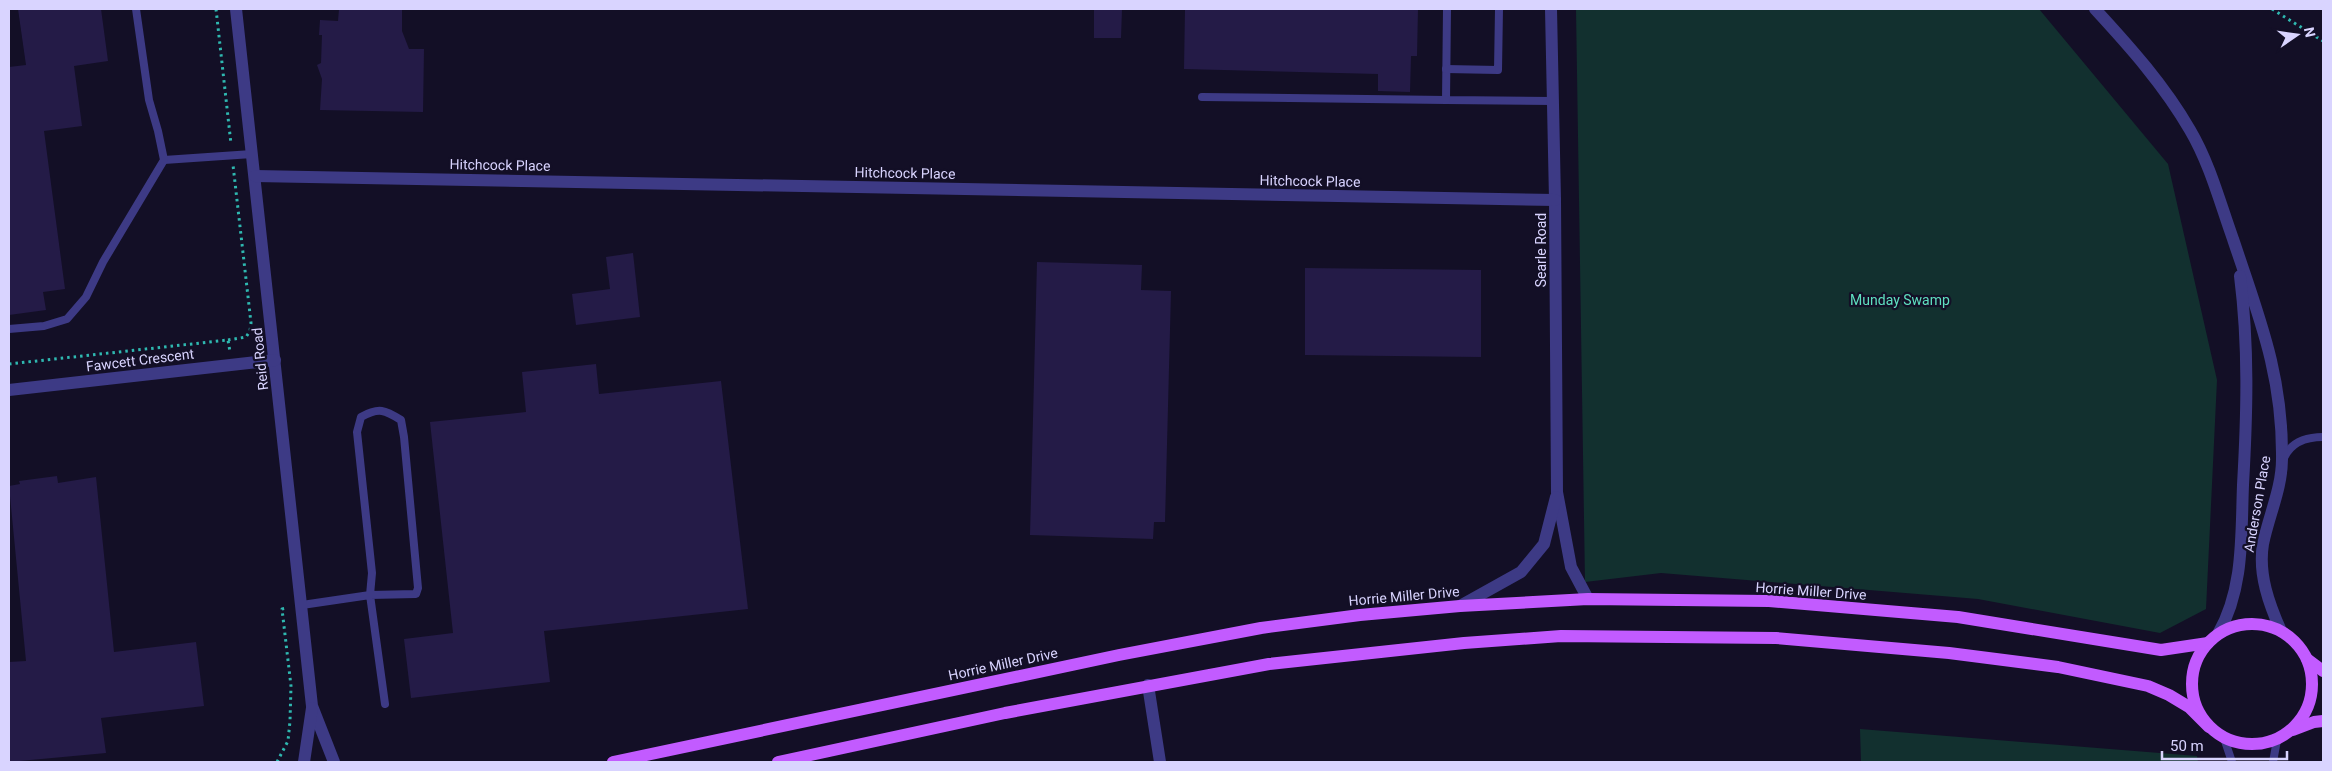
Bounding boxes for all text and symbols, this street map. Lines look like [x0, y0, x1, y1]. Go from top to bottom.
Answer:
north arrow [2272, 10, 2322, 60]
text: N [2301, 25, 2319, 39]
street label: Hitchcock Place [449, 156, 551, 174]
street label: Hitchcock Place [854, 164, 956, 182]
street label: Hitchcock Place [1259, 172, 1361, 190]
street label: Searle Road [1533, 213, 1549, 287]
park label: Munday Swamp [1850, 292, 1950, 308]
street label: Reid Road [249, 327, 271, 391]
street label: Fawcett Crescent [85, 345, 195, 375]
street label: Anderson Place [2241, 454, 2273, 554]
street label: Horrie Miller Drive [1755, 579, 1867, 603]
street label: Horrie Miller Drive [1348, 583, 1460, 609]
street label: Horrie Miller Drive [947, 645, 1059, 683]
scale bar [2162, 728, 2287, 760]
text: 50 m [2170, 737, 2204, 755]

